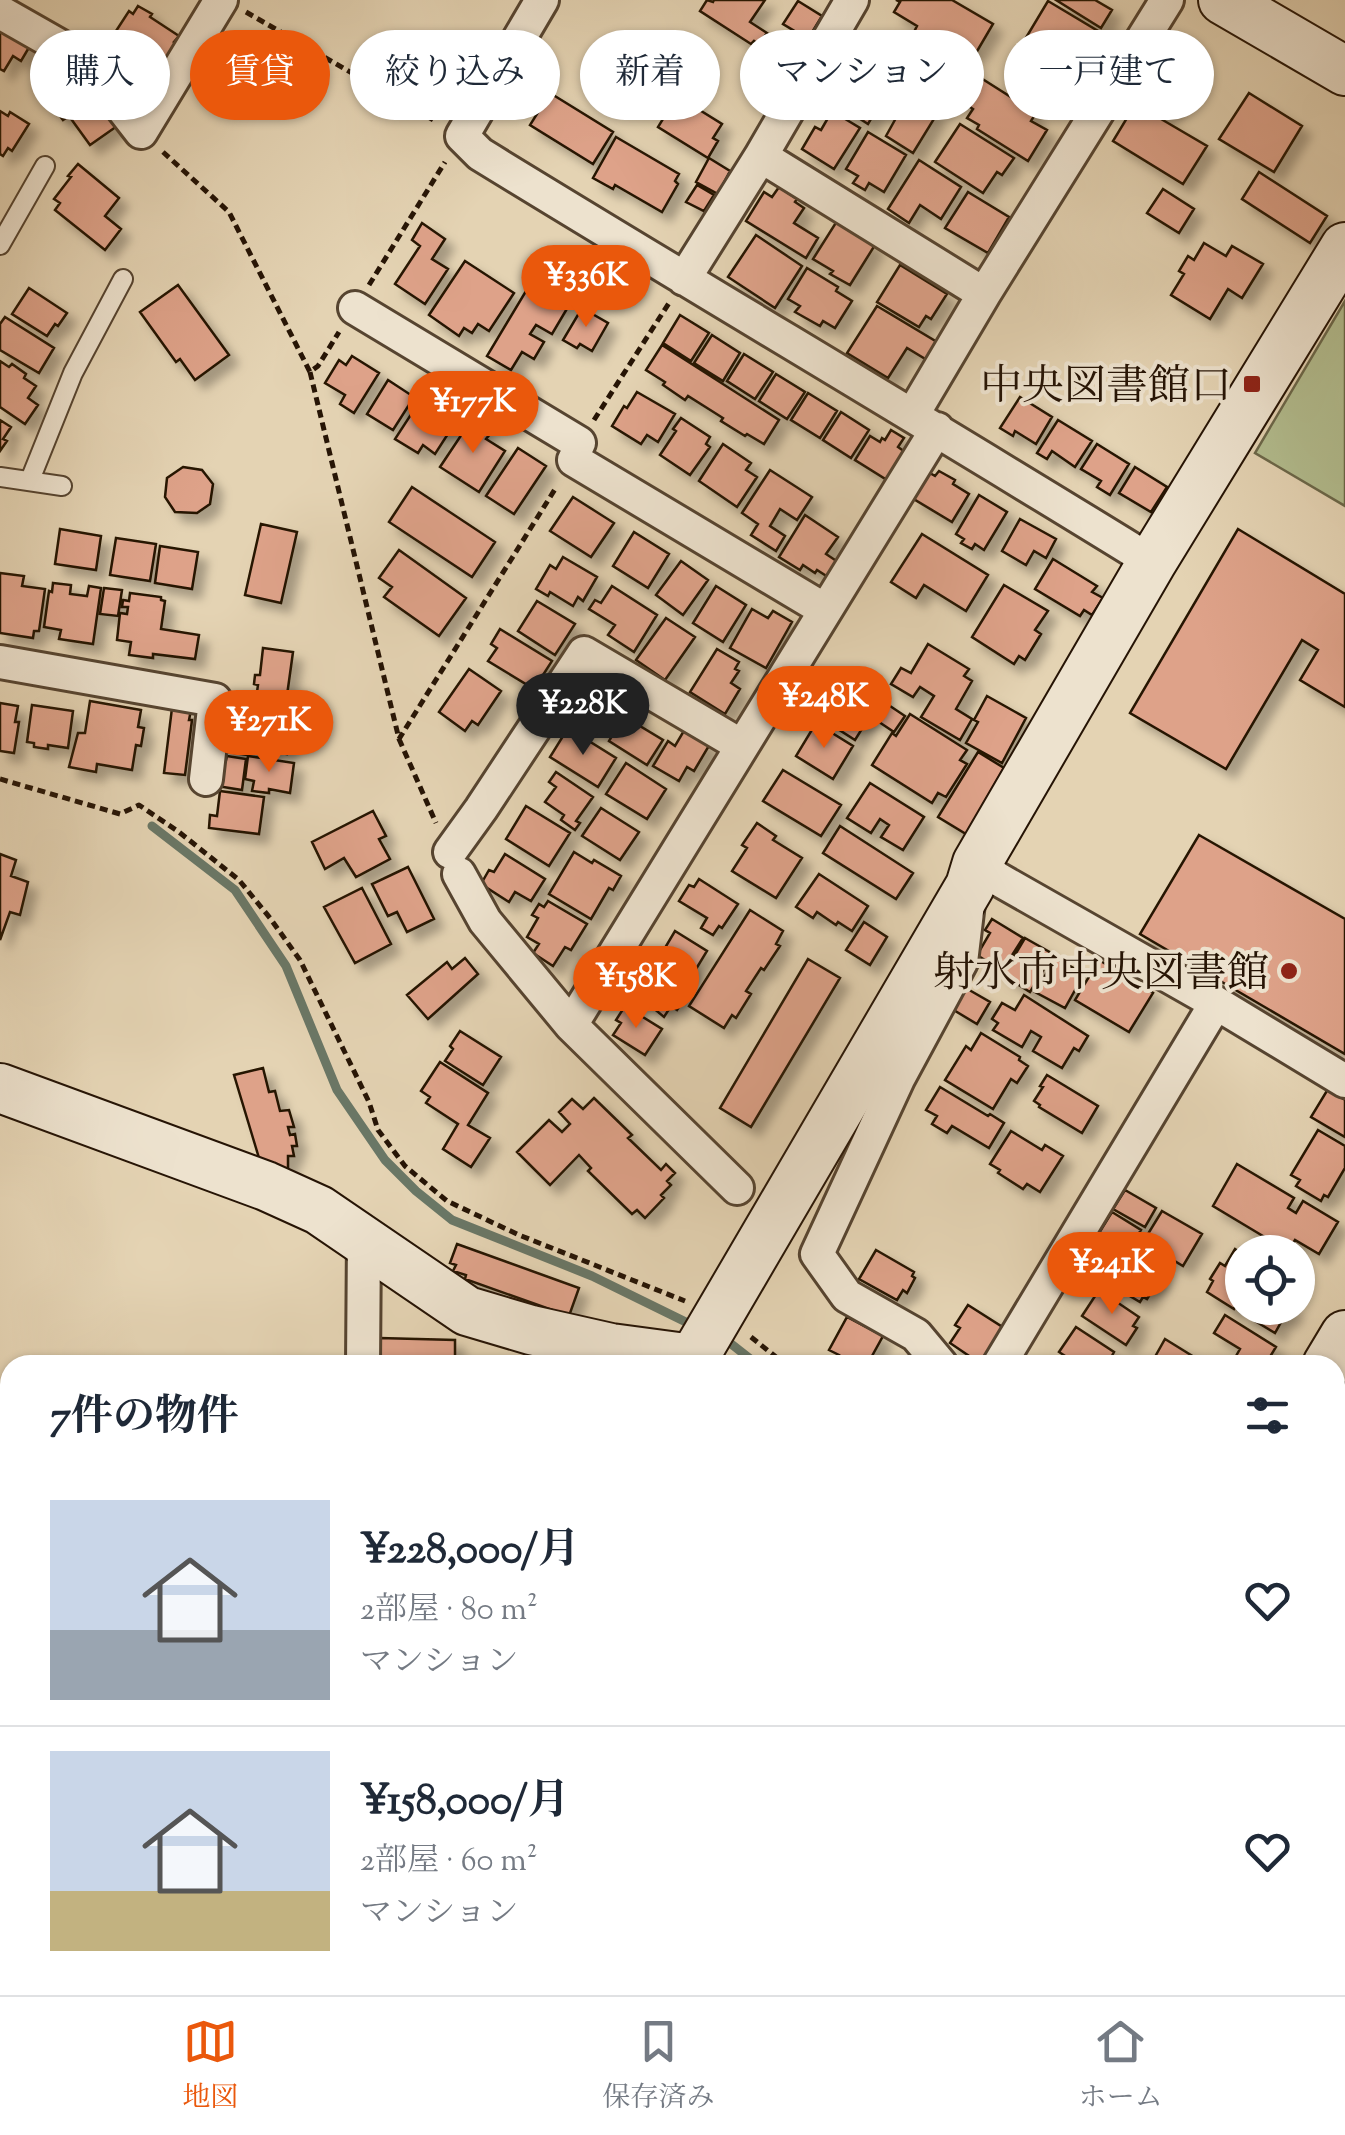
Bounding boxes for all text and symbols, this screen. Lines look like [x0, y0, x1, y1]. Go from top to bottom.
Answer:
chip: 購入 [30, 30, 170, 120]
chip: 賃貸 [190, 30, 330, 120]
chip: 絞り込み [350, 30, 560, 120]
chip: 新着 [580, 30, 720, 120]
chip: マンション [740, 30, 984, 120]
chip: 一戸建て [1004, 30, 1214, 120]
pin: ¥336K [516, 245, 656, 330]
text: ¥336K [543, 254, 629, 300]
place label: 中央図書館口 [980, 359, 1232, 419]
pin: ¥177K [403, 371, 543, 456]
marker: 中央図書館口 [1241, 373, 1263, 395]
text: ¥177K [430, 380, 516, 426]
pin: ¥248K [754, 666, 894, 751]
pin: ¥228K [513, 673, 653, 758]
text: ¥248K [779, 675, 869, 721]
text: ¥228K [538, 682, 628, 728]
pin: ¥271K [199, 690, 339, 775]
text: ¥271K [226, 699, 312, 745]
pin: ¥158K [566, 946, 706, 1031]
place label: 射水市中央図書館 [933, 946, 1269, 1006]
text: ¥158K [595, 955, 677, 1001]
marker: 射水市中央図書館 [1278, 960, 1300, 982]
pin: ¥241K [1042, 1232, 1182, 1317]
map controls [1225, 1235, 1315, 1325]
button: locate [1225, 1235, 1315, 1325]
text: ¥241K [1069, 1241, 1155, 1287]
icon: filters [1240, 1388, 1295, 1443]
text: 7件の物件 [50, 1389, 239, 1449]
text: ¥228,000/月 [360, 1522, 580, 1582]
icon: home [130, 1540, 250, 1660]
icon: heart [1240, 1573, 1295, 1628]
text: 2部屋 · 80 m² [360, 1588, 538, 1634]
text: マンション [360, 1640, 519, 1686]
text: ¥158,000/月 [360, 1773, 570, 1833]
icon: home [130, 1791, 250, 1911]
icon: heart [1240, 1824, 1295, 1879]
text: 2部屋 · 60 m² [360, 1839, 538, 1885]
text: マンション [360, 1891, 519, 1937]
tab: 地図 [182, 2014, 238, 2119]
tab: 保存済み [602, 2014, 715, 2119]
tab: ホーム [1079, 2014, 1163, 2119]

